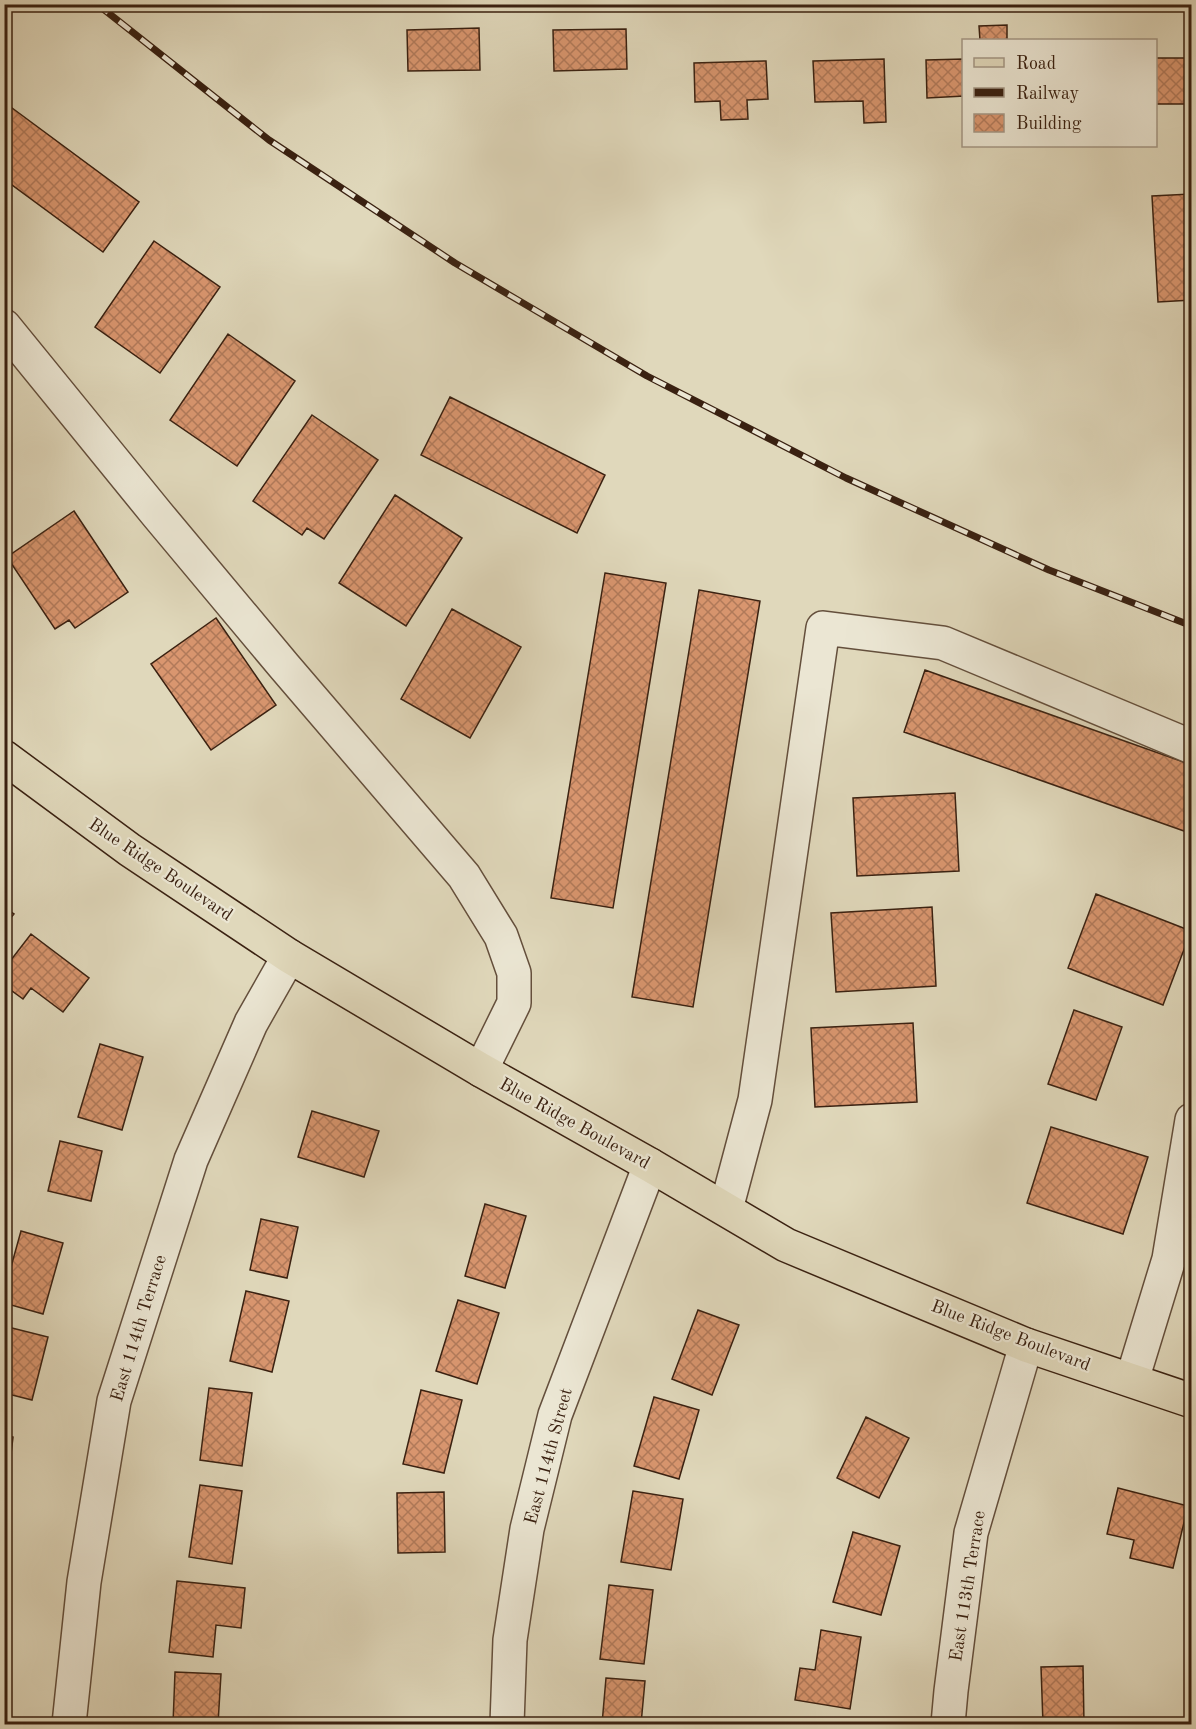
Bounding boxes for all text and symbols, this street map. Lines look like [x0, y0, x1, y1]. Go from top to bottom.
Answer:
legend [962, 39, 1157, 147]
text: Road [1016, 55, 1056, 73]
text: Railway [1016, 85, 1079, 103]
text: Building [1016, 115, 1082, 133]
street label: Blue Ridge Boulevard [85, 815, 236, 925]
street label: Blue Ridge Boulevard [496, 1075, 653, 1173]
street label: East 114th Terrace [108, 1253, 170, 1404]
street label: Blue Ridge Boulevard [928, 1297, 1093, 1375]
street label: East 114th Street [522, 1386, 576, 1527]
street label: East 113th Terrace [947, 1509, 989, 1663]

